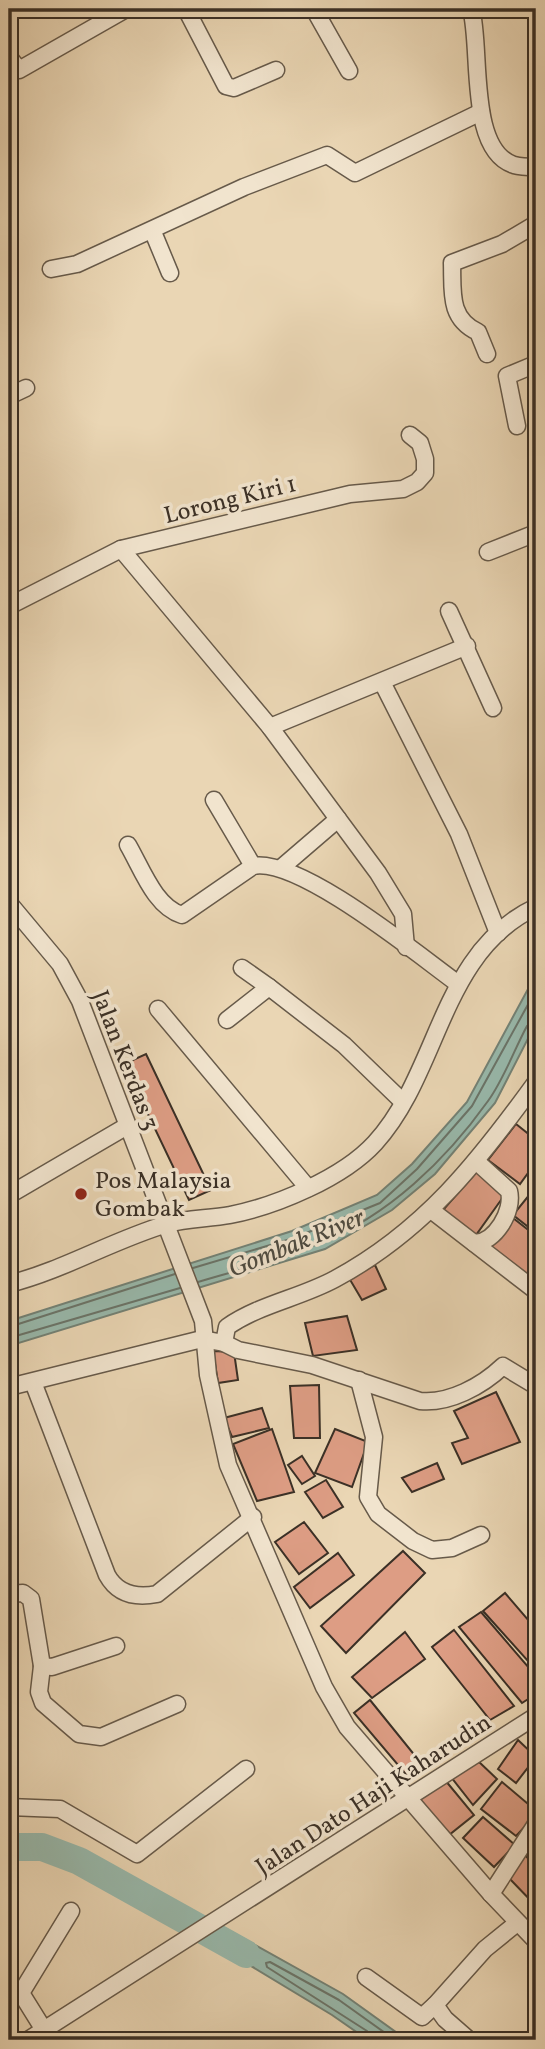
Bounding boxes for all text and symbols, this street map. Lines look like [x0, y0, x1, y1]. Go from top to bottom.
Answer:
street label: Lorong Kiri 1 [161, 468, 300, 534]
street label: Jalan Kerdas 3 [82, 986, 166, 1136]
place label: Pos Malaysia Gombak [95, 1165, 231, 1227]
marker: Pos Malaysia Gombak [73, 1186, 89, 1202]
water label: Gombak River [223, 1200, 371, 1288]
street label: Jalan Dato Haji Kaharudin [250, 1707, 499, 1885]

